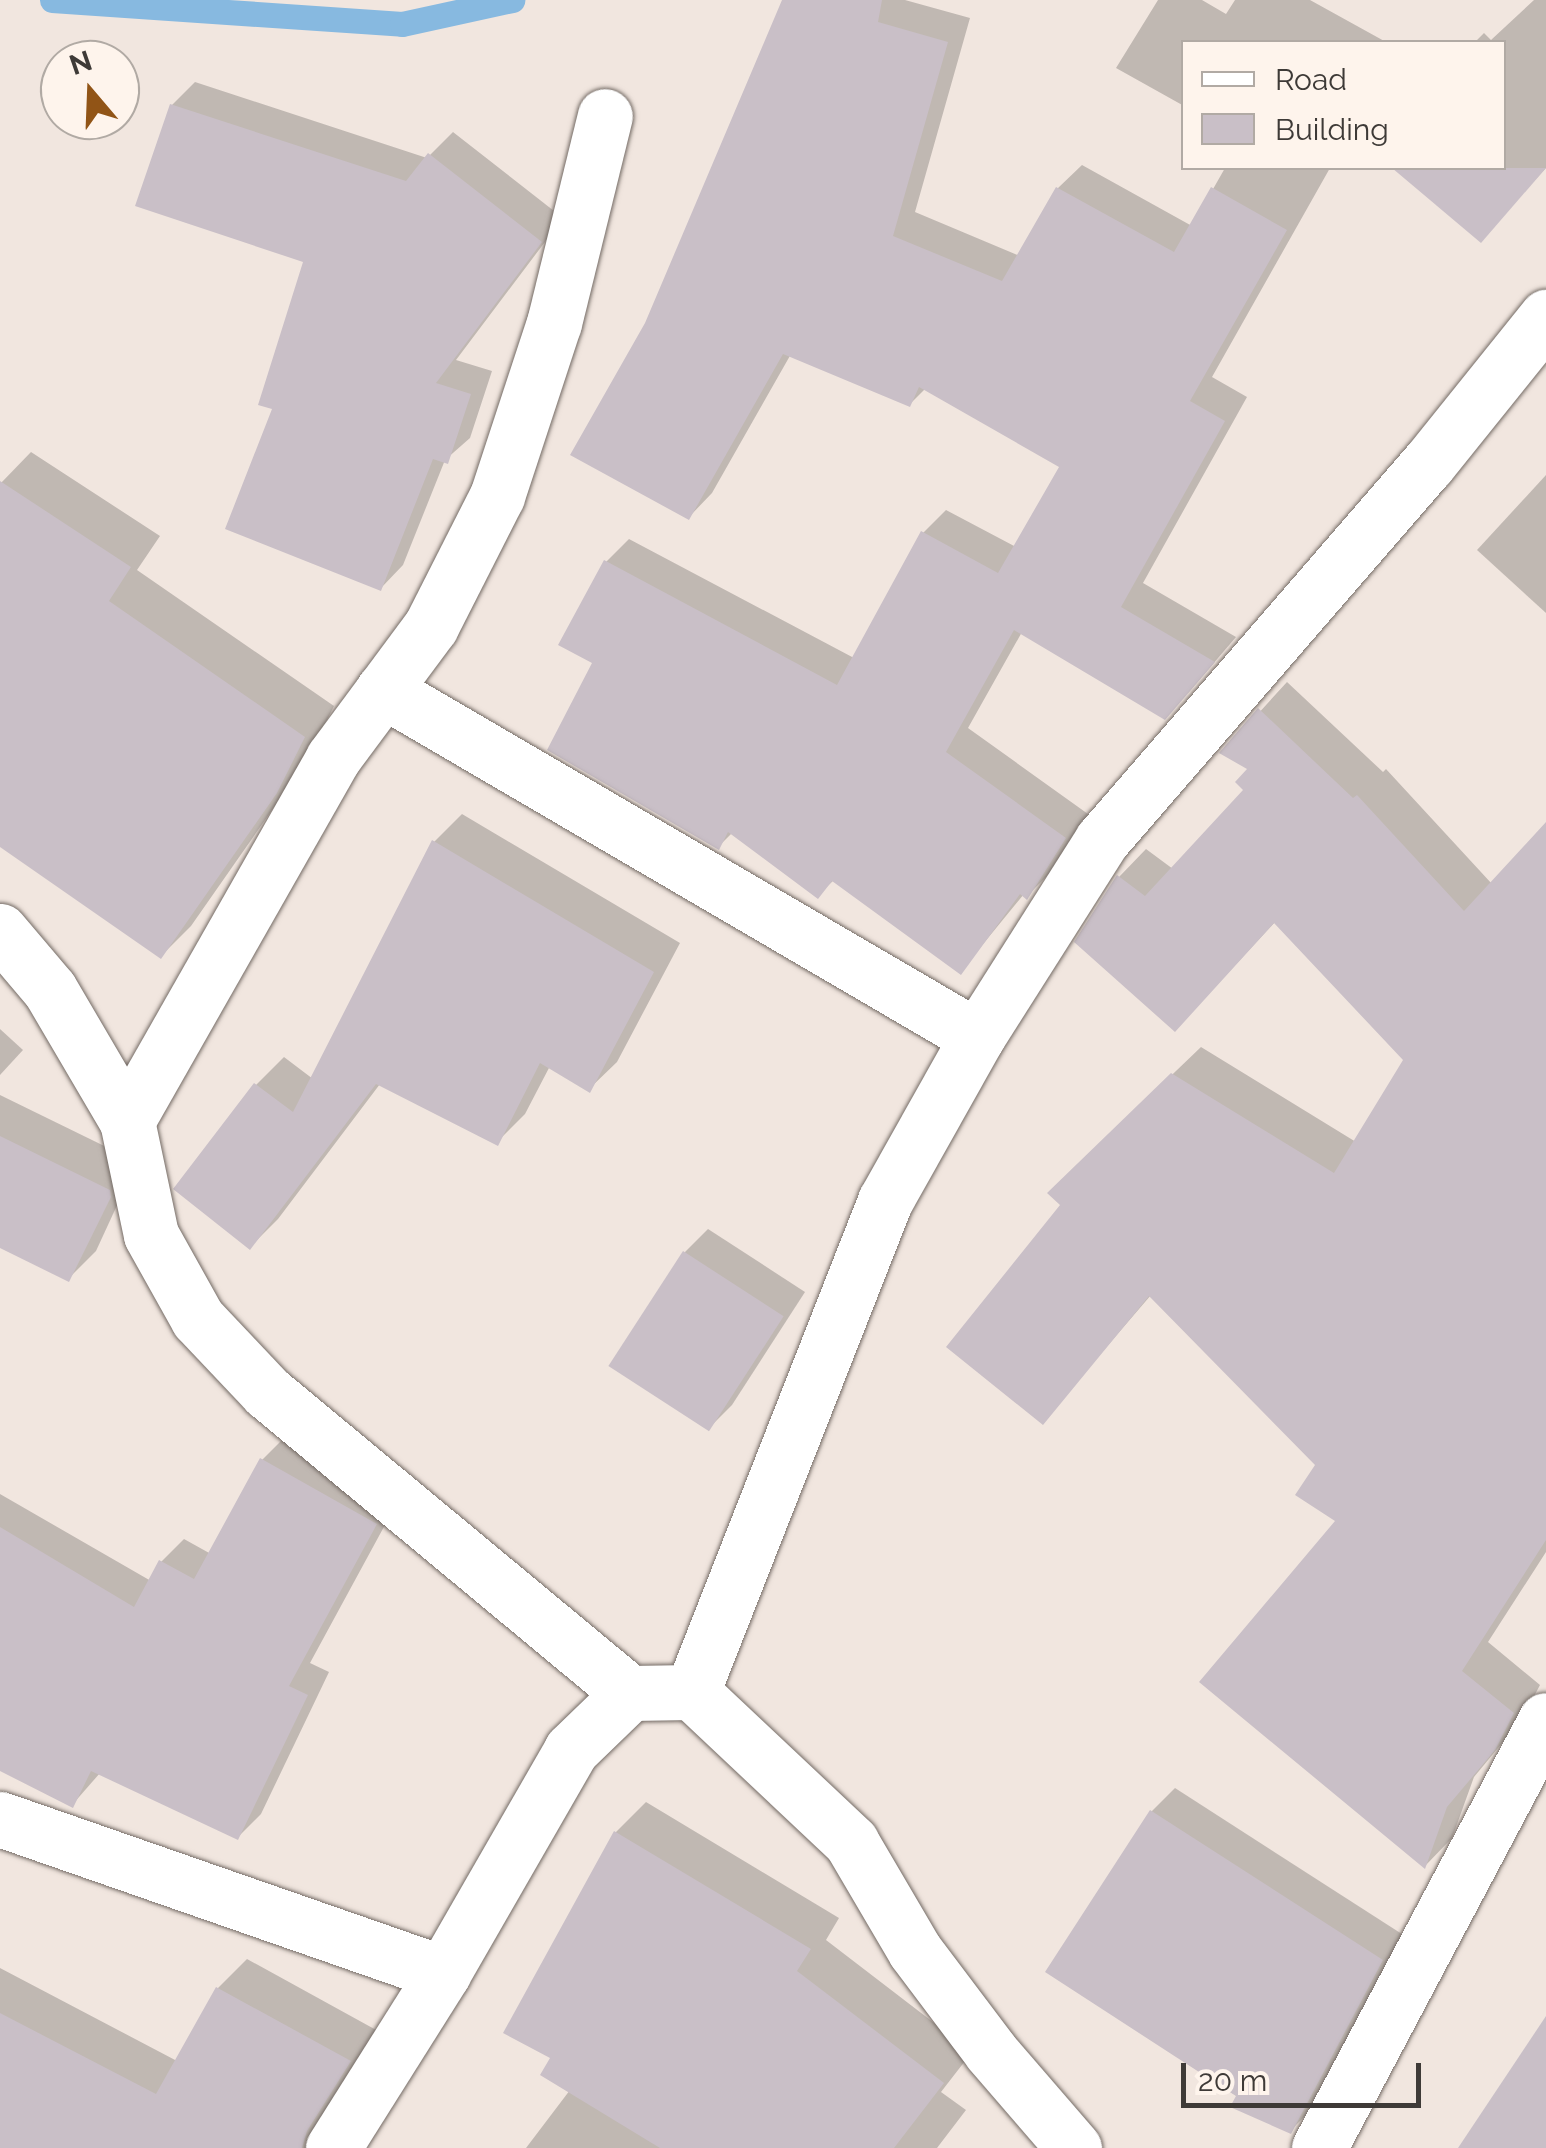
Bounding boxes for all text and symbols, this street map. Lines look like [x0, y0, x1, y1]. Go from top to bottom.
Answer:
north arrow [40, 40, 140, 140]
legend [1181, 40, 1506, 170]
text: N [65, 44, 96, 82]
text: Road [1275, 62, 1347, 97]
text: Building [1275, 112, 1389, 147]
scale bar [1186, 2043, 1426, 2105]
text: 20 m [1198, 2063, 1267, 2098]

